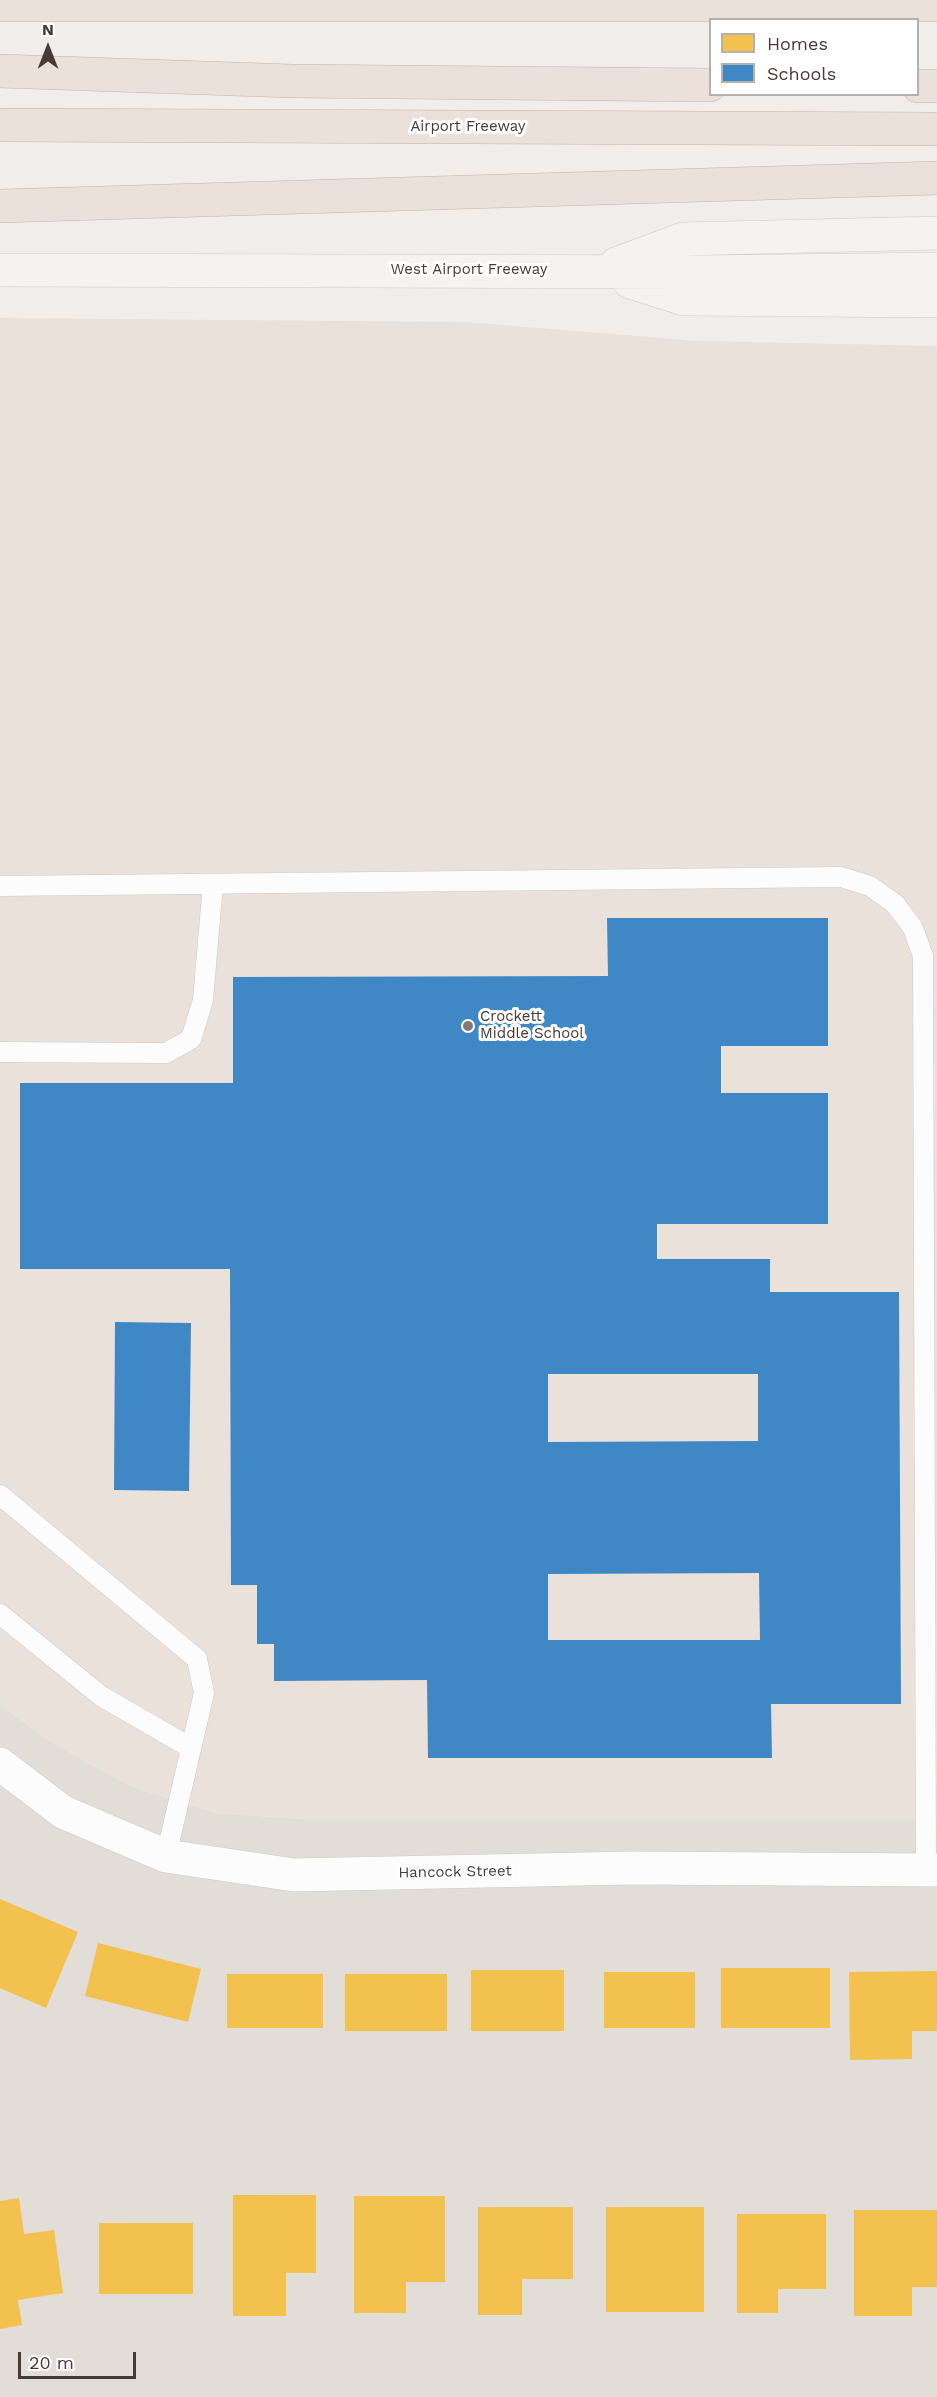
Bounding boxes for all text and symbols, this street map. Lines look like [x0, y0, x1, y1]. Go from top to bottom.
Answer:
north arrow [18, 18, 78, 78]
legend [709, 18, 919, 96]
text: N [42, 20, 54, 39]
text: Homes [767, 33, 828, 54]
text: Schools [767, 63, 836, 84]
street label: Airport Freeway [410, 118, 526, 136]
street label: West Airport Freeway [390, 261, 548, 279]
place label: Crockett Middle School [480, 1008, 584, 1043]
marker: Crockett Middle School [461, 1019, 475, 1033]
street label: Hancock Street [398, 1862, 512, 1882]
scale bar [21, 2340, 140, 2378]
text: 20 m [29, 2352, 74, 2373]

